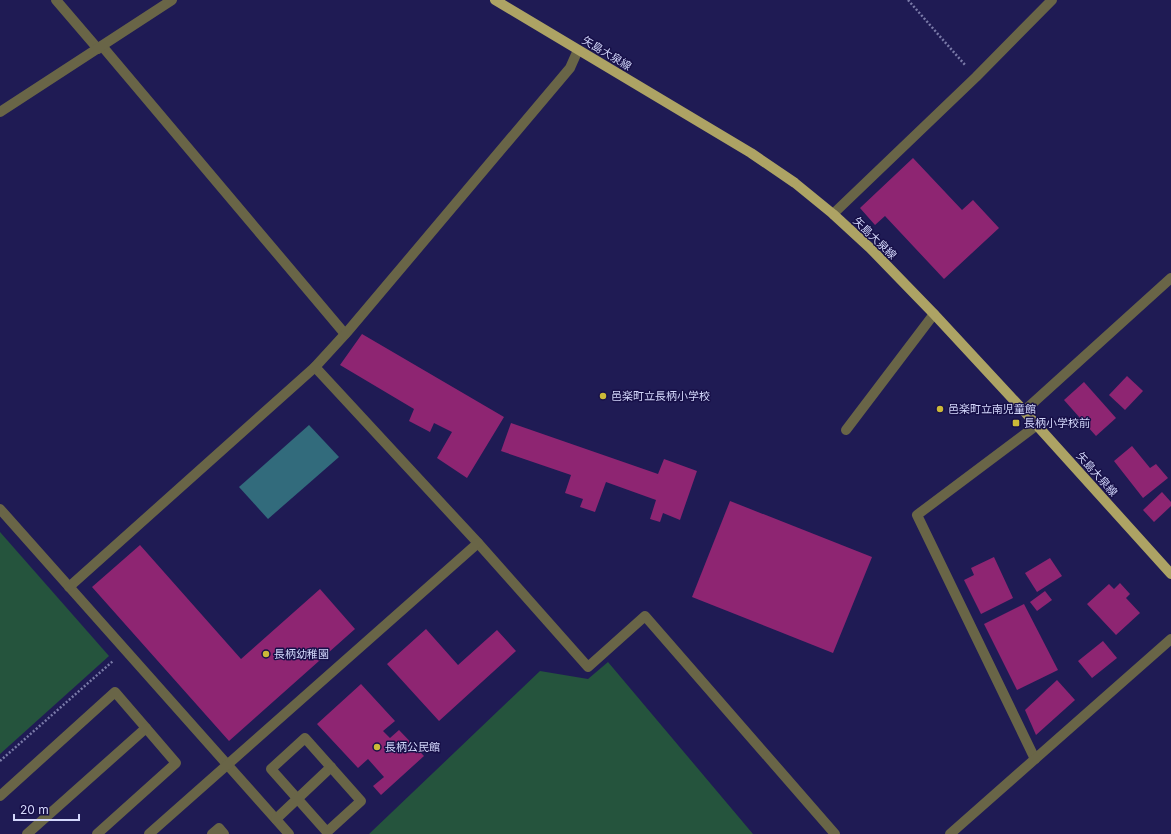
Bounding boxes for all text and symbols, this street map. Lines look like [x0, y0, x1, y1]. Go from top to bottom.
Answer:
street label: 矢島大泉線 [580, 33, 634, 73]
street label: 矢島大泉線 [850, 214, 900, 262]
place label: 邑楽町立長柄小学校 [611, 389, 710, 403]
marker: 邑楽町立長柄小学校 [598, 391, 608, 401]
place label: 邑楽町立南児童館 [948, 402, 1036, 416]
marker: 邑楽町立南児童館 [935, 404, 945, 414]
place label: 長柄小学校前 [1024, 416, 1090, 430]
marker: 長柄小学校前 [1011, 418, 1021, 428]
street label: 矢島大泉線 [1073, 449, 1121, 499]
place label: 長柄幼稚園 [274, 647, 329, 661]
marker: 長柄幼稚園 [261, 649, 271, 659]
place label: 長柄公民館 [385, 740, 440, 754]
marker: 長柄公民館 [372, 742, 382, 752]
scale bar [14, 796, 79, 822]
text: 20 m [20, 802, 49, 817]

